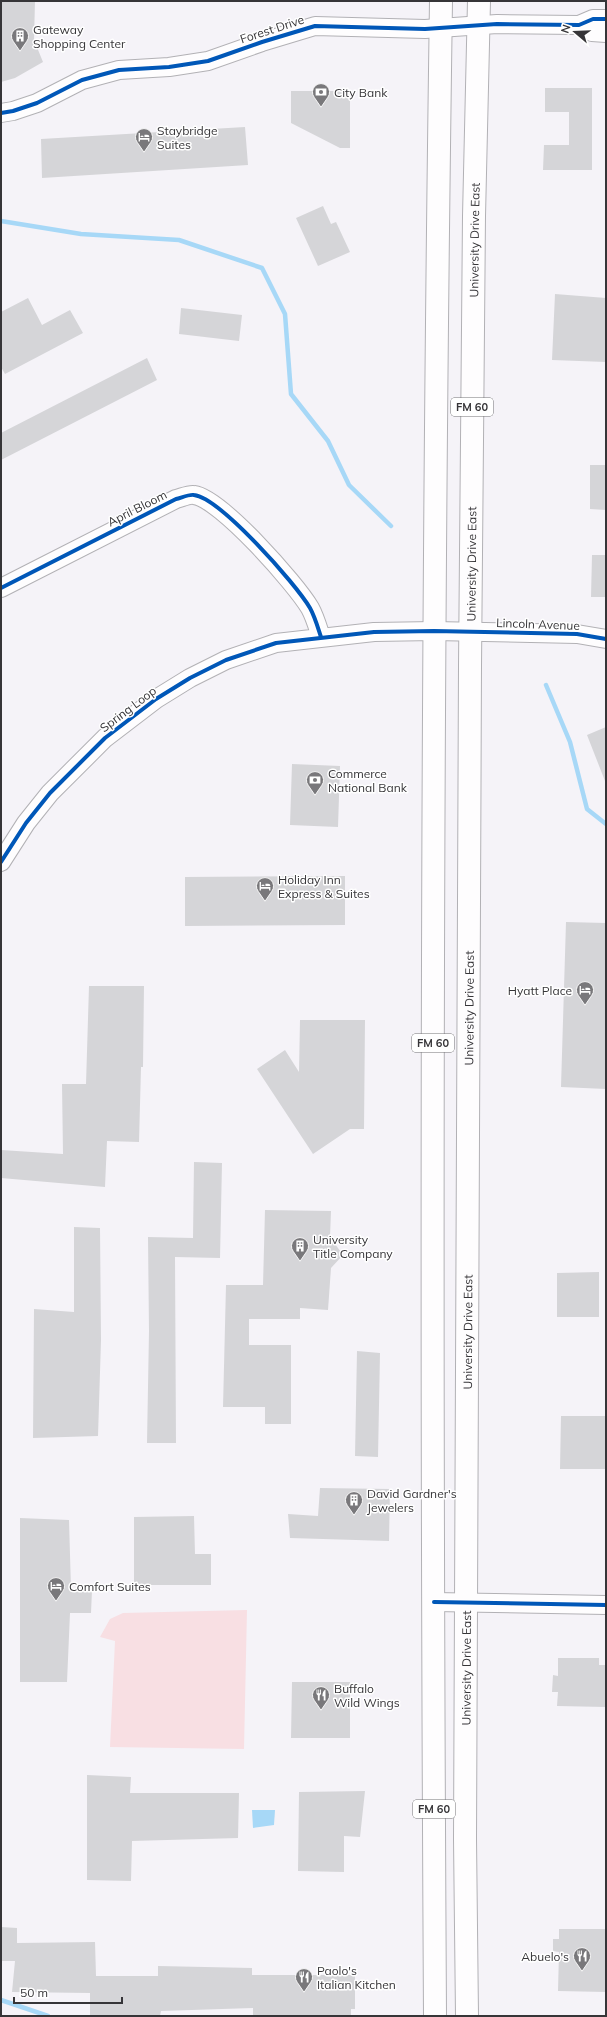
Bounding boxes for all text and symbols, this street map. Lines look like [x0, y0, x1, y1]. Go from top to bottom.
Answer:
street label: Forest Drive [238, 12, 306, 46]
north arrow [555, 12, 595, 52]
place label: Gateway Shopping Center [33, 22, 126, 51]
text: N [558, 23, 574, 35]
building icon: Gateway Shopping Center [10, 26, 30, 51]
bank icon: City Bank [311, 82, 331, 107]
place label: City Bank [334, 85, 388, 100]
place label: Staybridge Suites [157, 123, 218, 152]
hotel icon: Staybridge Suites [134, 127, 154, 152]
street label: University Drive East [466, 182, 482, 298]
road number: FM 60 [451, 398, 493, 416]
street label: April Bloom [105, 487, 169, 529]
street label: University Drive East [463, 507, 479, 622]
street label: Lincoln Avenue [496, 615, 580, 633]
street label: Spring Loop [97, 683, 159, 735]
place label: Commerce National Bank [328, 766, 408, 795]
bank icon: Commerce National Bank [305, 770, 325, 795]
place label: Holiday Inn Express & Suites [278, 872, 370, 901]
hotel icon: Holiday Inn Express & Suites [255, 876, 275, 901]
street label: University Drive East [461, 951, 476, 1065]
hotel icon: Hyatt Place [575, 980, 595, 1005]
place label: Hyatt Place [508, 983, 572, 998]
road number: FM 60 [412, 1034, 454, 1052]
place label: University Title Company [313, 1232, 393, 1261]
building icon: University Title Company [290, 1236, 310, 1261]
street label: University Drive East [459, 1275, 475, 1389]
place label: David Gardner's Jewelers [367, 1486, 457, 1515]
building icon: David Gardner's Jewelers [344, 1490, 364, 1515]
hotel icon: Comfort Suites [46, 1576, 66, 1601]
place label: Comfort Suites [69, 1579, 151, 1594]
street label: University Drive East [458, 1611, 473, 1725]
place label: Buffalo Wild Wings [334, 1681, 400, 1710]
restaurant icon: Buffalo Wild Wings [311, 1685, 331, 1710]
road number: FM 60 [413, 1800, 455, 1818]
restaurant icon: Abuelo's [572, 1946, 592, 1971]
place label: Abuelo's [521, 1949, 569, 1964]
place label: Paolo's Italian Kitchen [317, 1963, 396, 1992]
restaurant icon: Paolo's Italian Kitchen [294, 1967, 314, 1992]
scale bar [14, 1979, 122, 2005]
text: 50 m [20, 1985, 48, 2000]

